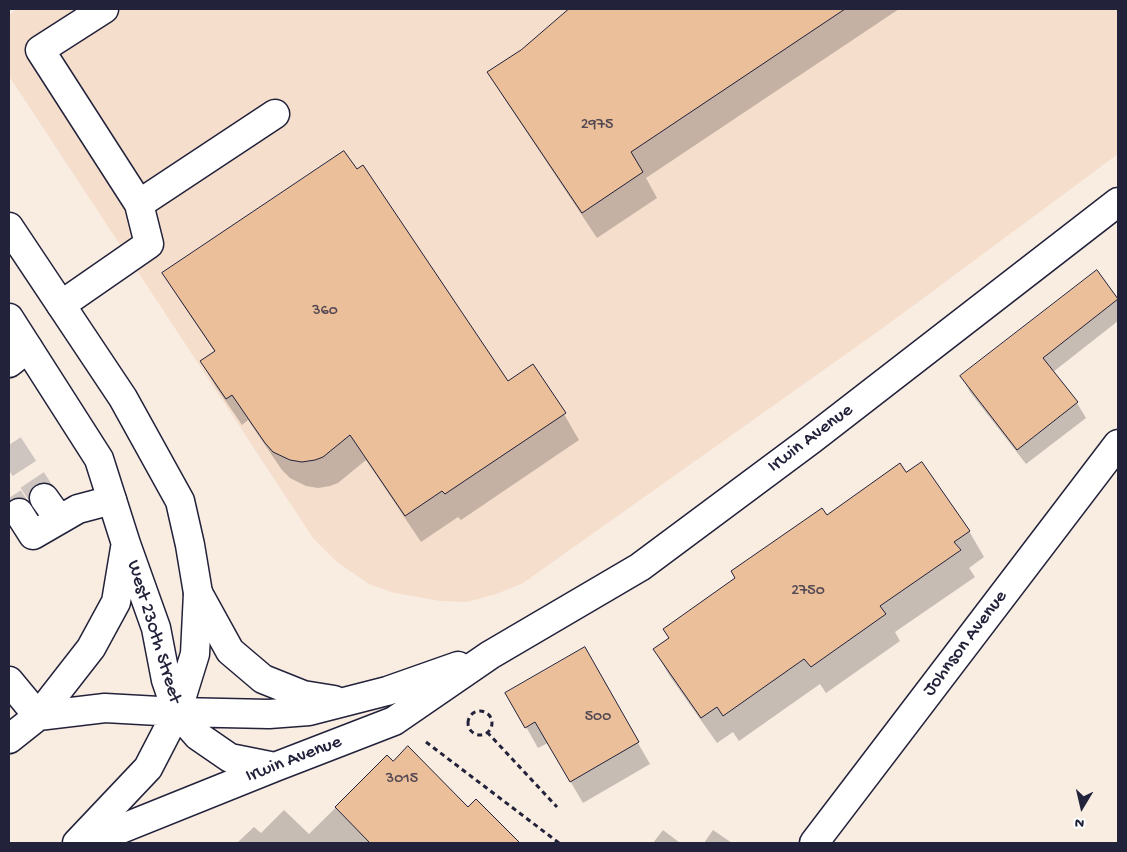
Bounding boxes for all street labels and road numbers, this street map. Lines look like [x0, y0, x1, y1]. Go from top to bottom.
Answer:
street label: Irwin Avenue [764, 400, 858, 478]
street label: West 230th Street [120, 558, 186, 706]
street label: Johnson Avenue [919, 587, 1013, 701]
street label: Irwin Avenue [243, 731, 345, 789]

